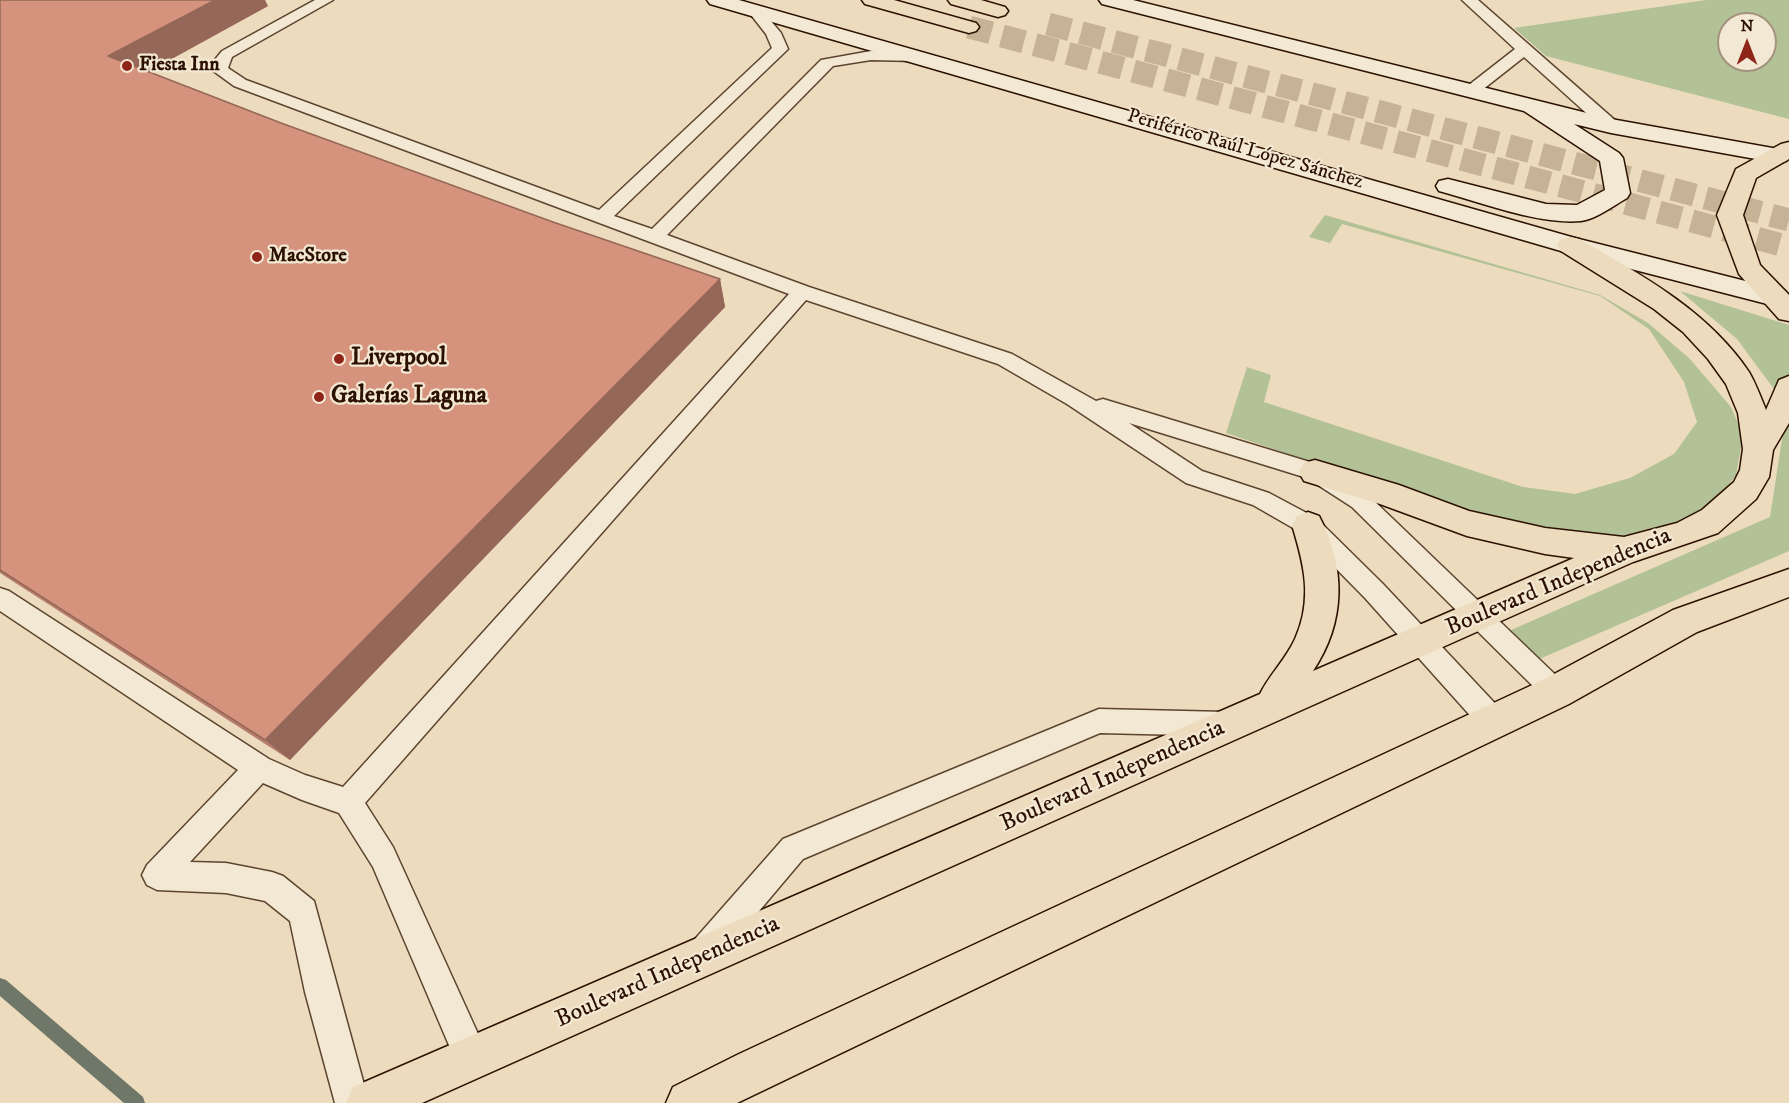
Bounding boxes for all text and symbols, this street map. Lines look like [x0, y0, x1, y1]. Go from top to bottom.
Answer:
north arrow [1717, 12, 1777, 72]
text: N [1740, 16, 1754, 36]
place label: Fiesta Inn [139, 54, 220, 78]
marker: Fiesta Inn [120, 59, 134, 73]
street label: Periférico Raúl López Sánchez [1124, 105, 1366, 195]
place label: MacStore [269, 245, 347, 269]
marker: MacStore [250, 250, 264, 264]
place label: Liverpool [351, 345, 446, 373]
marker: Liverpool [332, 352, 346, 366]
place label: Galerías Laguna [331, 383, 487, 411]
marker: Galerías Laguna [312, 390, 326, 404]
street label: Boulevard Independencia [1442, 522, 1676, 644]
street label: Boulevard Independencia [997, 715, 1229, 839]
street label: Boulevard Independencia [552, 911, 784, 1035]

